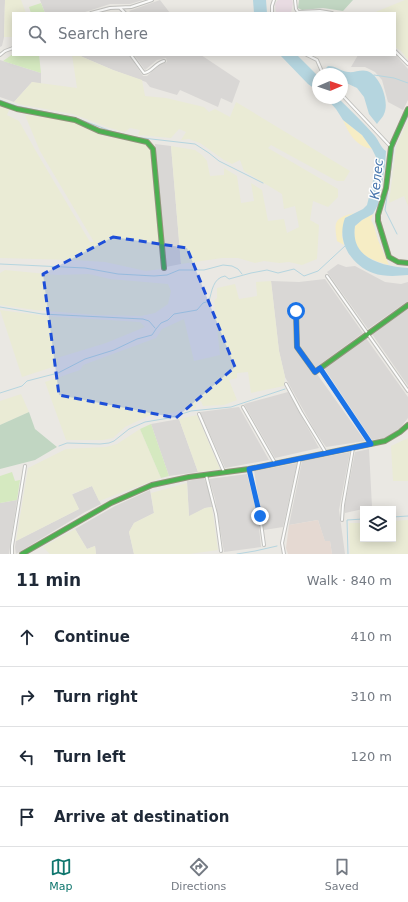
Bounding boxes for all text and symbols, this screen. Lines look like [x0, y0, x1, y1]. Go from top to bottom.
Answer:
search box [12, 12, 396, 56]
icon: search [26, 23, 48, 45]
text: Search here [58, 25, 148, 43]
north arrow [312, 68, 348, 104]
water label: Келес [367, 158, 386, 200]
route start [287, 302, 305, 320]
map controls [360, 506, 396, 542]
button: layers [360, 506, 396, 542]
route end [251, 507, 269, 525]
text: 11 min [16, 570, 81, 590]
text: Walk · 840 m [307, 573, 392, 588]
icon: ahead [16, 626, 38, 648]
text: Continue [54, 628, 130, 646]
text: 410 m [350, 629, 392, 644]
icon: right [16, 686, 38, 708]
text: Turn right [54, 688, 138, 706]
text: 310 m [350, 689, 392, 704]
icon: left [16, 746, 38, 768]
text: Turn left [54, 748, 126, 766]
text: 120 m [350, 749, 392, 764]
icon: arrive [16, 806, 38, 828]
text: Arrive at destination [54, 808, 229, 826]
tab: Map [49, 856, 72, 893]
tab: Directions [171, 856, 226, 893]
tab: Saved [325, 856, 359, 893]

